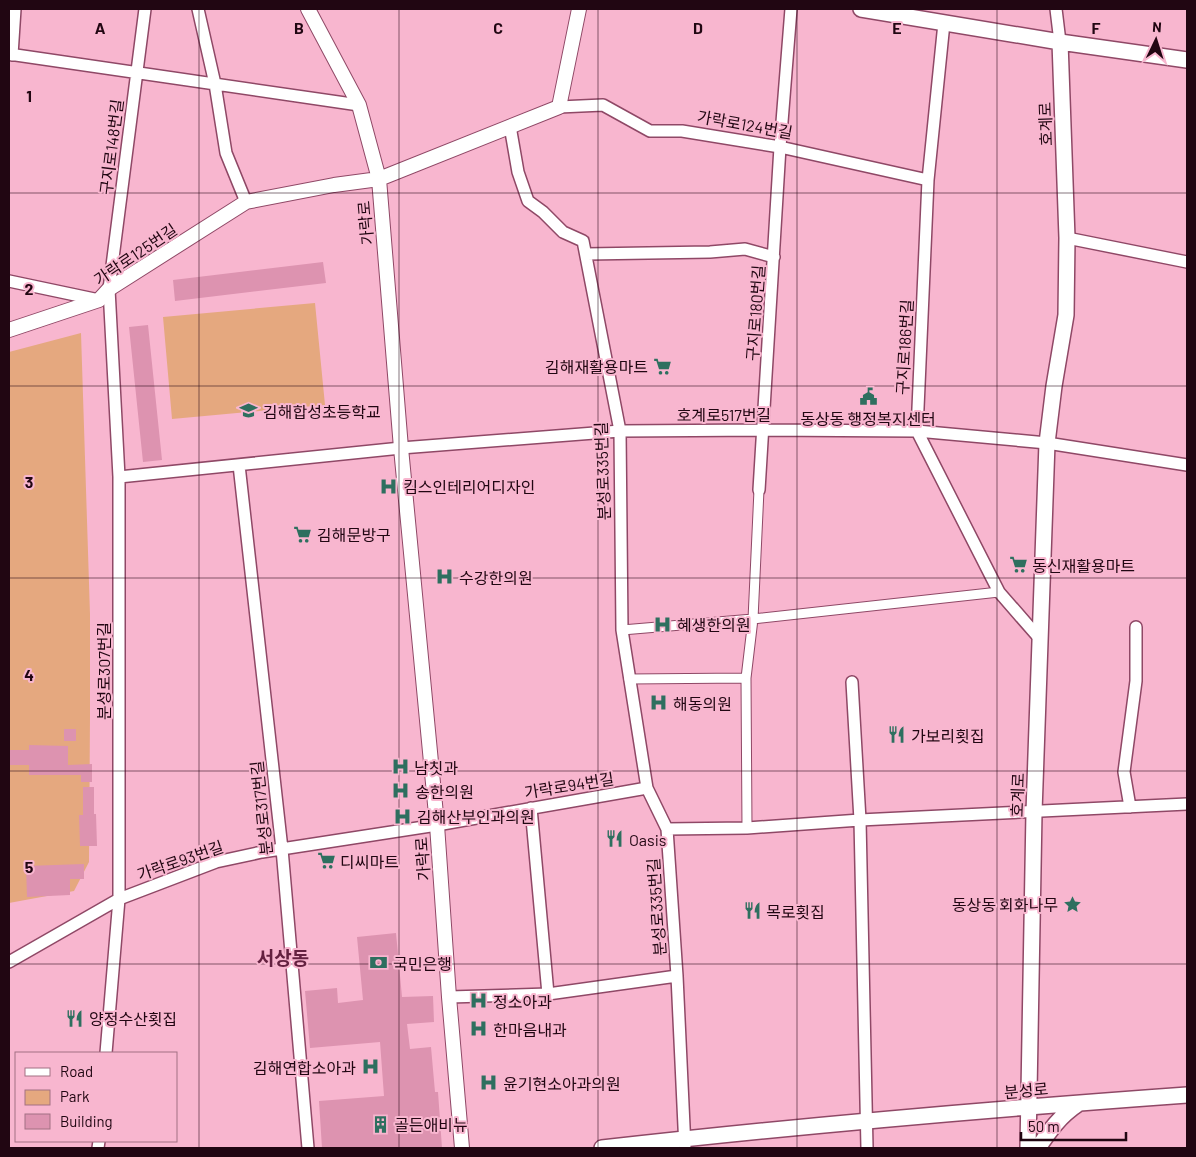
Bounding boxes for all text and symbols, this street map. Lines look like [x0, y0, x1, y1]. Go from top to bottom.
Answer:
north arrow [1131, 15, 1181, 65]
text: A [95, 18, 106, 37]
text: B [294, 18, 304, 37]
text: C [493, 18, 503, 37]
text: D [693, 18, 703, 37]
text: E [892, 18, 902, 37]
text: F [1092, 18, 1101, 37]
text: N [1152, 18, 1162, 35]
text: 1 [26, 86, 32, 105]
street label: 구지로148번길 [96, 98, 126, 196]
street label: 호계로 [1035, 101, 1055, 146]
street label: 가락로124번길 [696, 106, 794, 142]
street label: 가락로 [354, 200, 376, 246]
street label: 가락로125번길 [90, 219, 180, 289]
street label: 구지로180번길 [742, 264, 768, 362]
text: 2 [25, 279, 34, 298]
street label: 구지로186번길 [892, 299, 916, 395]
supermarket icon: 김해재활용마트 [652, 356, 672, 376]
place label: 김해재활용마트 [545, 357, 648, 376]
public building icon: 동상동 행정복지센터 [858, 387, 878, 407]
school or university icon: 김해합성초등학교 [239, 401, 259, 421]
place label: 김해합성초등학교 [263, 402, 381, 421]
street label: 호계로517번길 [677, 405, 771, 424]
place label: 동상동 행정복지센터 [800, 409, 936, 428]
street label: 분성로335번길 [591, 422, 613, 520]
text: 3 [25, 472, 33, 491]
hospital icon: 킴스인테리어디자인 [379, 476, 399, 496]
place label: 킴스인테리어디자인 [403, 477, 535, 496]
supermarket icon: 김해문방구 [293, 524, 313, 544]
place label: 김해문방구 [317, 525, 391, 544]
supermarket icon: 동신재활용마트 [1008, 555, 1028, 575]
place label: 동신재활용마트 [1032, 556, 1135, 575]
hospital icon: 수강한의원 [435, 567, 455, 587]
place label: 수강한의원 [459, 568, 533, 587]
hospital icon: 혜생한의원 [653, 614, 673, 634]
place label: 혜생한의원 [677, 615, 751, 634]
street label: 분성로307번길 [94, 622, 113, 720]
text: 4 [24, 665, 34, 684]
hospital icon: 해동의원 [649, 693, 669, 713]
place label: 해동의원 [673, 694, 732, 713]
restaurant icon: 가보리횟집 [887, 725, 907, 745]
place label: 가보리횟집 [911, 726, 985, 745]
hospital icon: 남칫과 [390, 757, 410, 777]
place label: 남칫과 [414, 758, 458, 777]
street label: 분성로317번길 [247, 760, 275, 856]
street label: 가락로94번길 [523, 769, 615, 801]
street label: 호계로 [1007, 772, 1027, 817]
hospital icon: 송한의원 [391, 781, 411, 801]
place label: 송한의원 [415, 782, 474, 801]
hospital icon: 김해산부인과의원 [393, 806, 413, 826]
place label: 김해산부인과의원 [417, 807, 535, 826]
restaurant icon: Oasis [605, 829, 625, 849]
place label: Oasis [629, 830, 667, 849]
street label: 가락로93번길 [134, 836, 226, 884]
street label: 가락로 [411, 836, 433, 882]
supermarket icon: 디씨마트 [316, 851, 336, 871]
place label: 디씨마트 [340, 852, 399, 871]
text: 5 [25, 857, 34, 876]
street label: 분성로335번길 [643, 857, 669, 957]
place icon: 동상동 회화나무 [1062, 894, 1082, 914]
place label: 동상동 회화나무 [952, 895, 1058, 914]
restaurant icon: 목로횟집 [742, 901, 762, 921]
place label: 목로횟집 [766, 902, 825, 921]
district label: 서상동 [257, 946, 309, 969]
bank icon: 국민은행 [369, 953, 389, 973]
place label: 국민은행 [393, 954, 452, 973]
hospital icon: 정소아과 [469, 991, 489, 1011]
place label: 정소아과 [493, 992, 552, 1011]
restaurant icon: 양정수산횟집 [65, 1008, 85, 1028]
place label: 양정수산횟집 [89, 1009, 177, 1028]
hospital icon: 한마음내과 [469, 1019, 489, 1039]
place label: 한마음내과 [493, 1020, 567, 1039]
legend [15, 1052, 178, 1142]
hospital icon: 김해연합소아과 [360, 1057, 380, 1077]
place label: 김해연합소아과 [253, 1058, 356, 1077]
text: Road [60, 1062, 93, 1080]
hospital icon: 윤기현소아과의원 [479, 1073, 499, 1093]
place label: 윤기현소아과의원 [503, 1074, 621, 1093]
street label: 분성로 [1003, 1079, 1049, 1101]
text: Park [60, 1087, 90, 1105]
scale bar [1021, 1110, 1126, 1142]
text: Building [60, 1112, 113, 1130]
building icon: 골든애비뉴 [370, 1114, 390, 1134]
place label: 골든애비뉴 [394, 1115, 468, 1134]
text: 50 m [1028, 1117, 1060, 1135]

